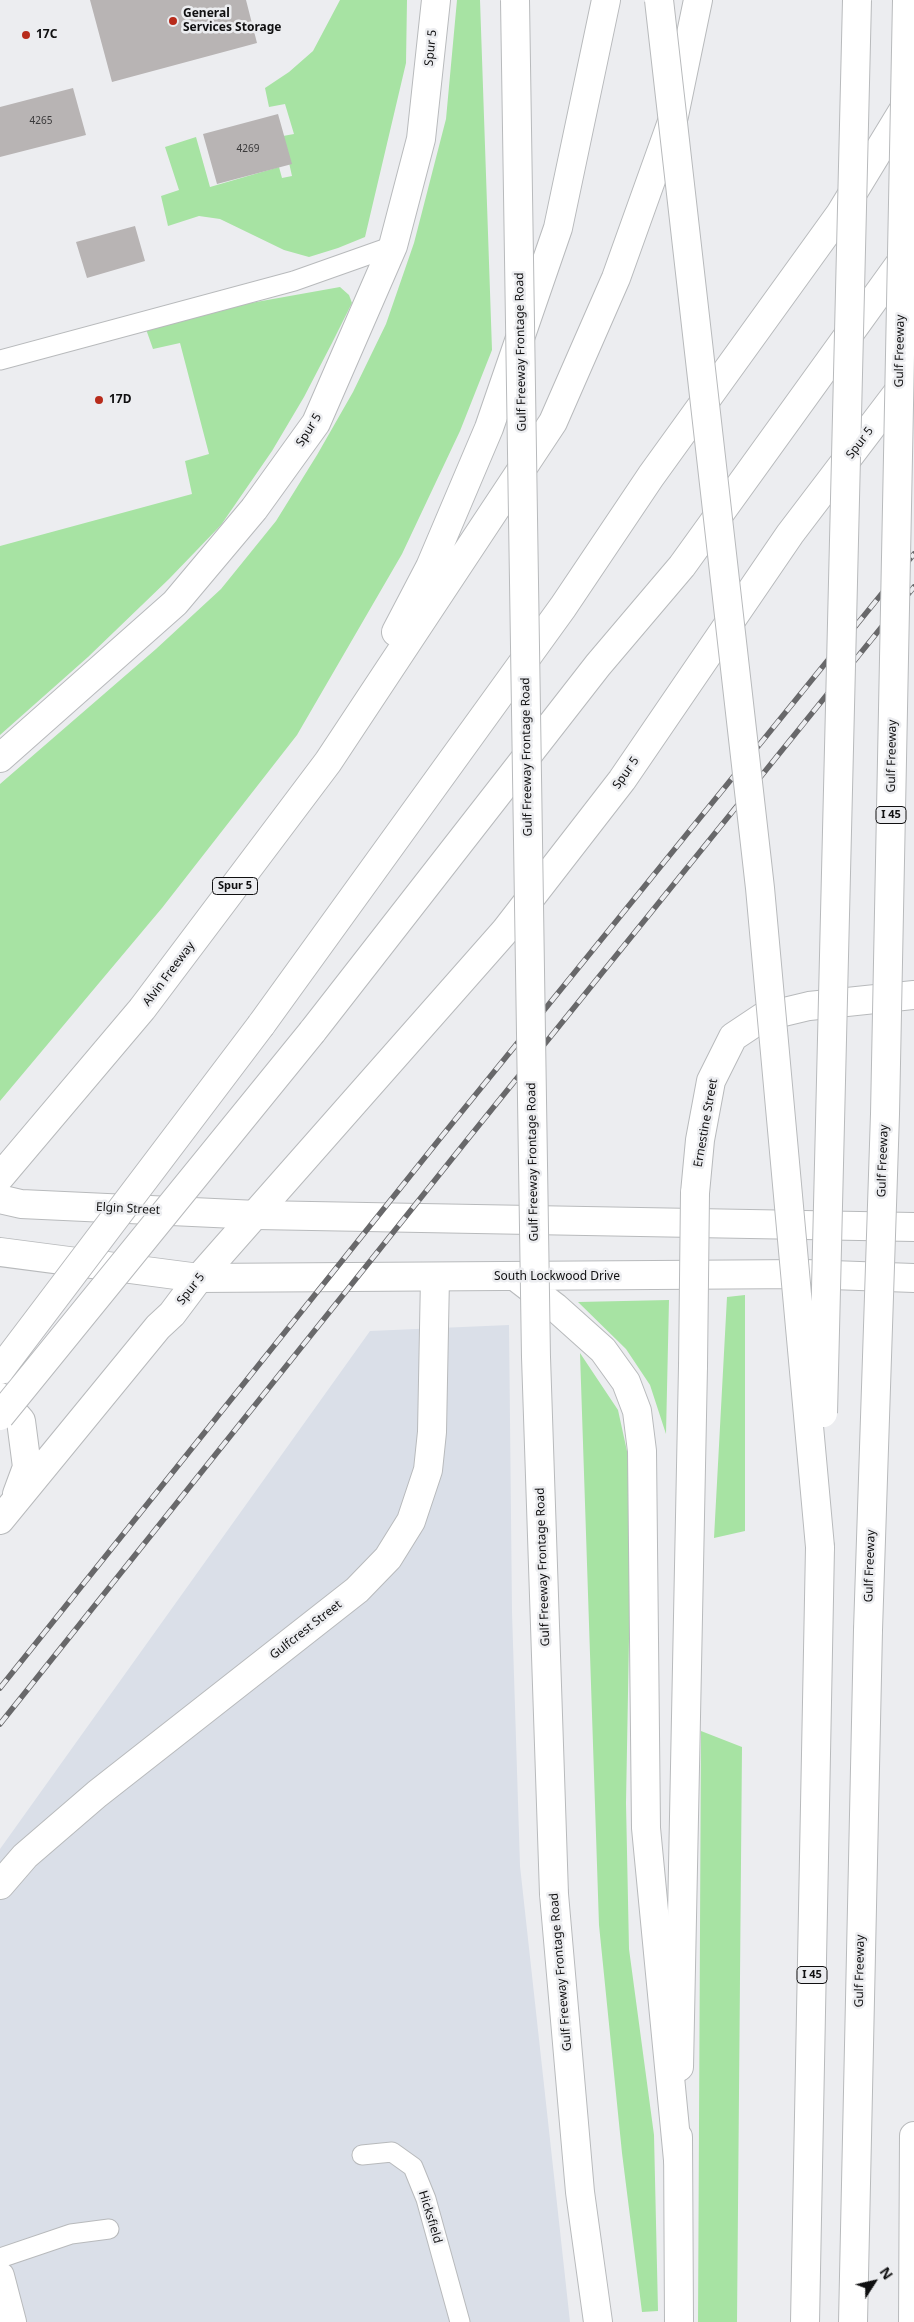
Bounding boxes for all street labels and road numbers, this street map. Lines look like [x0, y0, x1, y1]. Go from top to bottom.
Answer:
street label: Spur 5 [422, 29, 440, 67]
street label: Gulf Freeway Frontage Road [512, 272, 530, 432]
street label: Gulf Freeway [892, 314, 908, 388]
street label: Spur 5 [293, 411, 325, 449]
street label: Spur 5 [843, 424, 877, 462]
street label: Gulf Freeway Frontage Road [518, 677, 536, 837]
street label: Gulf Freeway [884, 719, 900, 793]
street label: Spur 5 [610, 754, 642, 792]
road number: I 45 [876, 806, 906, 824]
road number: Spur 5 [212, 878, 258, 894]
street label: Alvin Freeway [140, 939, 198, 1009]
street label: Ernestine Street [691, 1078, 721, 1168]
street label: Gulf Freeway Frontage Road [524, 1082, 542, 1242]
street label: Gulf Freeway [875, 1124, 891, 1198]
street label: Elgin Street [96, 1200, 160, 1218]
street label: Spur 5 [174, 1270, 208, 1308]
street label: South Lockwood Drive [494, 1270, 620, 1284]
street label: Gulf Freeway Frontage Road [533, 1487, 553, 1647]
street label: Gulf Freeway [862, 1529, 878, 1603]
street label: Gulfcrest Street [267, 1597, 345, 1663]
street label: Gulf Freeway Frontage Road [547, 1892, 575, 2052]
street label: Gulf Freeway [852, 1934, 868, 2008]
road number: I 45 [797, 1966, 827, 1984]
street label: Hicksfield [415, 2189, 445, 2245]

